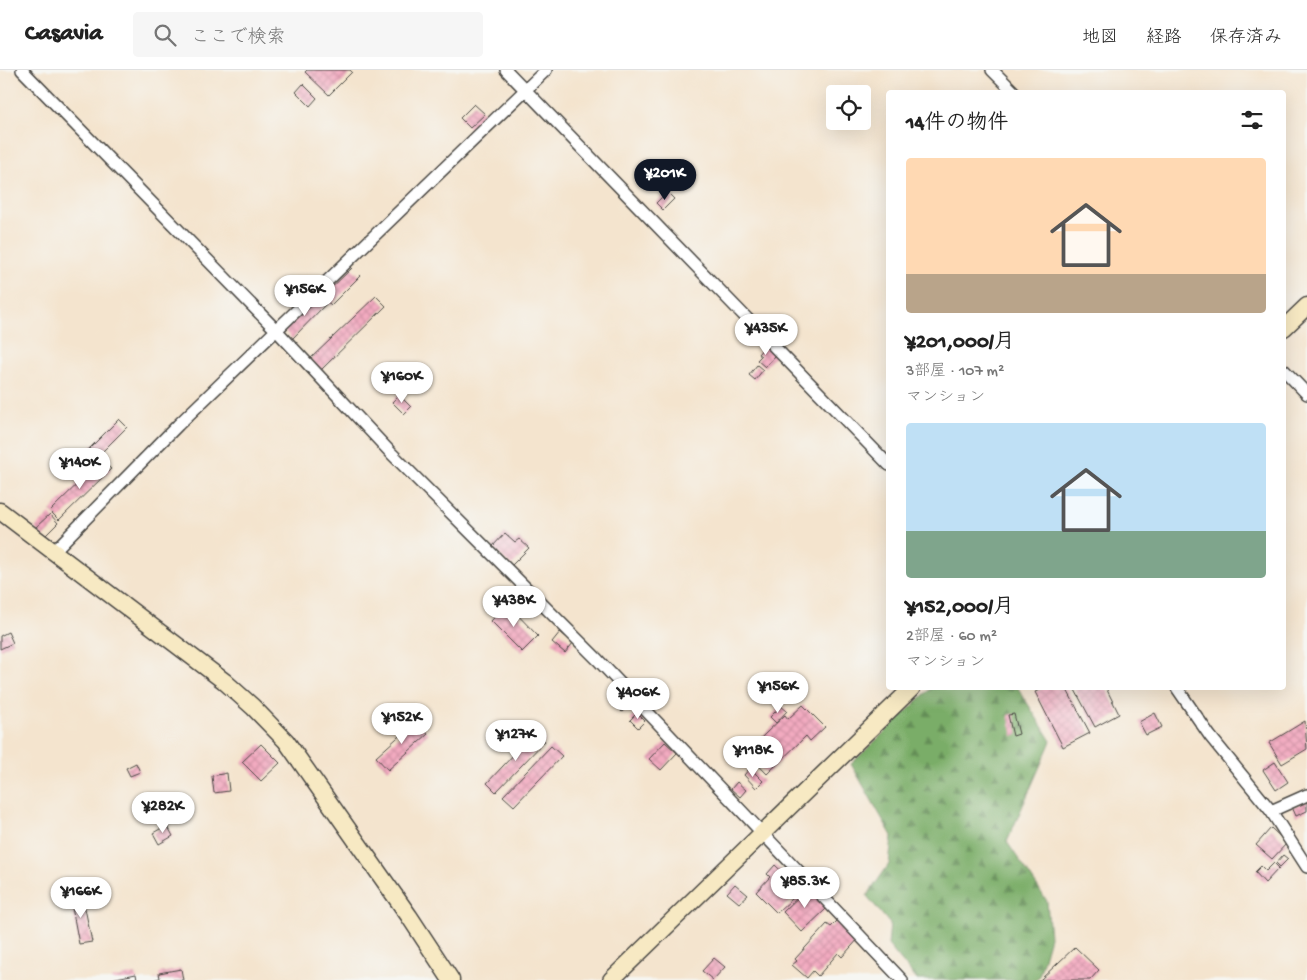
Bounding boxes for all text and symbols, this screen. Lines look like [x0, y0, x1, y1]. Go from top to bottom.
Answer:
search box [133, 12, 483, 57]
text: Casavia [25, 20, 103, 49]
icon: search [151, 21, 179, 49]
text: ここで検索 [191, 27, 286, 50]
text: 地図 [1082, 28, 1118, 49]
text: 経路 [1146, 28, 1182, 49]
text: 保存済み [1210, 28, 1282, 49]
map controls [826, 85, 871, 130]
button: locate [826, 85, 871, 130]
icon: filters [1238, 106, 1266, 134]
text: 14件の物件 [906, 112, 1008, 137]
pin: ¥201K [630, 158, 700, 201]
text: ¥201K [645, 165, 685, 184]
icon: home [1041, 190, 1131, 280]
pin: ¥156K [270, 274, 340, 317]
text: ¥156K [285, 281, 325, 300]
pin: ¥435K [731, 314, 801, 356]
text: ¥435K [746, 320, 786, 339]
text: ¥201,000/月 [906, 331, 1015, 356]
pin: ¥160K [367, 362, 437, 404]
text: 3部屋 · 107 m² [906, 363, 1004, 382]
text: ¥160K [382, 368, 422, 387]
text: マンション [906, 389, 985, 408]
pin: ¥140K [45, 448, 115, 490]
text: ¥140K [60, 454, 100, 473]
icon: home [1041, 455, 1131, 545]
pin: ¥438K [479, 586, 549, 628]
text: ¥438K [494, 592, 534, 611]
text: ¥152,000/月 [906, 596, 1014, 621]
text: 2部屋 · 60 m² [906, 628, 997, 647]
text: マンション [906, 654, 985, 673]
pin: ¥156K [743, 672, 813, 714]
pin: ¥406K [603, 678, 673, 720]
text: ¥156K [758, 678, 798, 697]
text: ¥406K [618, 684, 659, 703]
pin: ¥152K [367, 702, 437, 745]
text: ¥152K [383, 709, 421, 728]
pin: ¥127K [481, 720, 551, 762]
text: ¥127K [497, 726, 535, 745]
pin: ¥118K [718, 736, 788, 778]
text: ¥118K [734, 742, 772, 761]
pin: ¥282K [128, 792, 198, 834]
text: ¥282K [143, 798, 183, 817]
pin: ¥85.3K [764, 866, 846, 909]
text: ¥85.3K [782, 873, 828, 892]
pin: ¥166K [46, 876, 116, 919]
text: ¥166K [62, 883, 100, 902]

